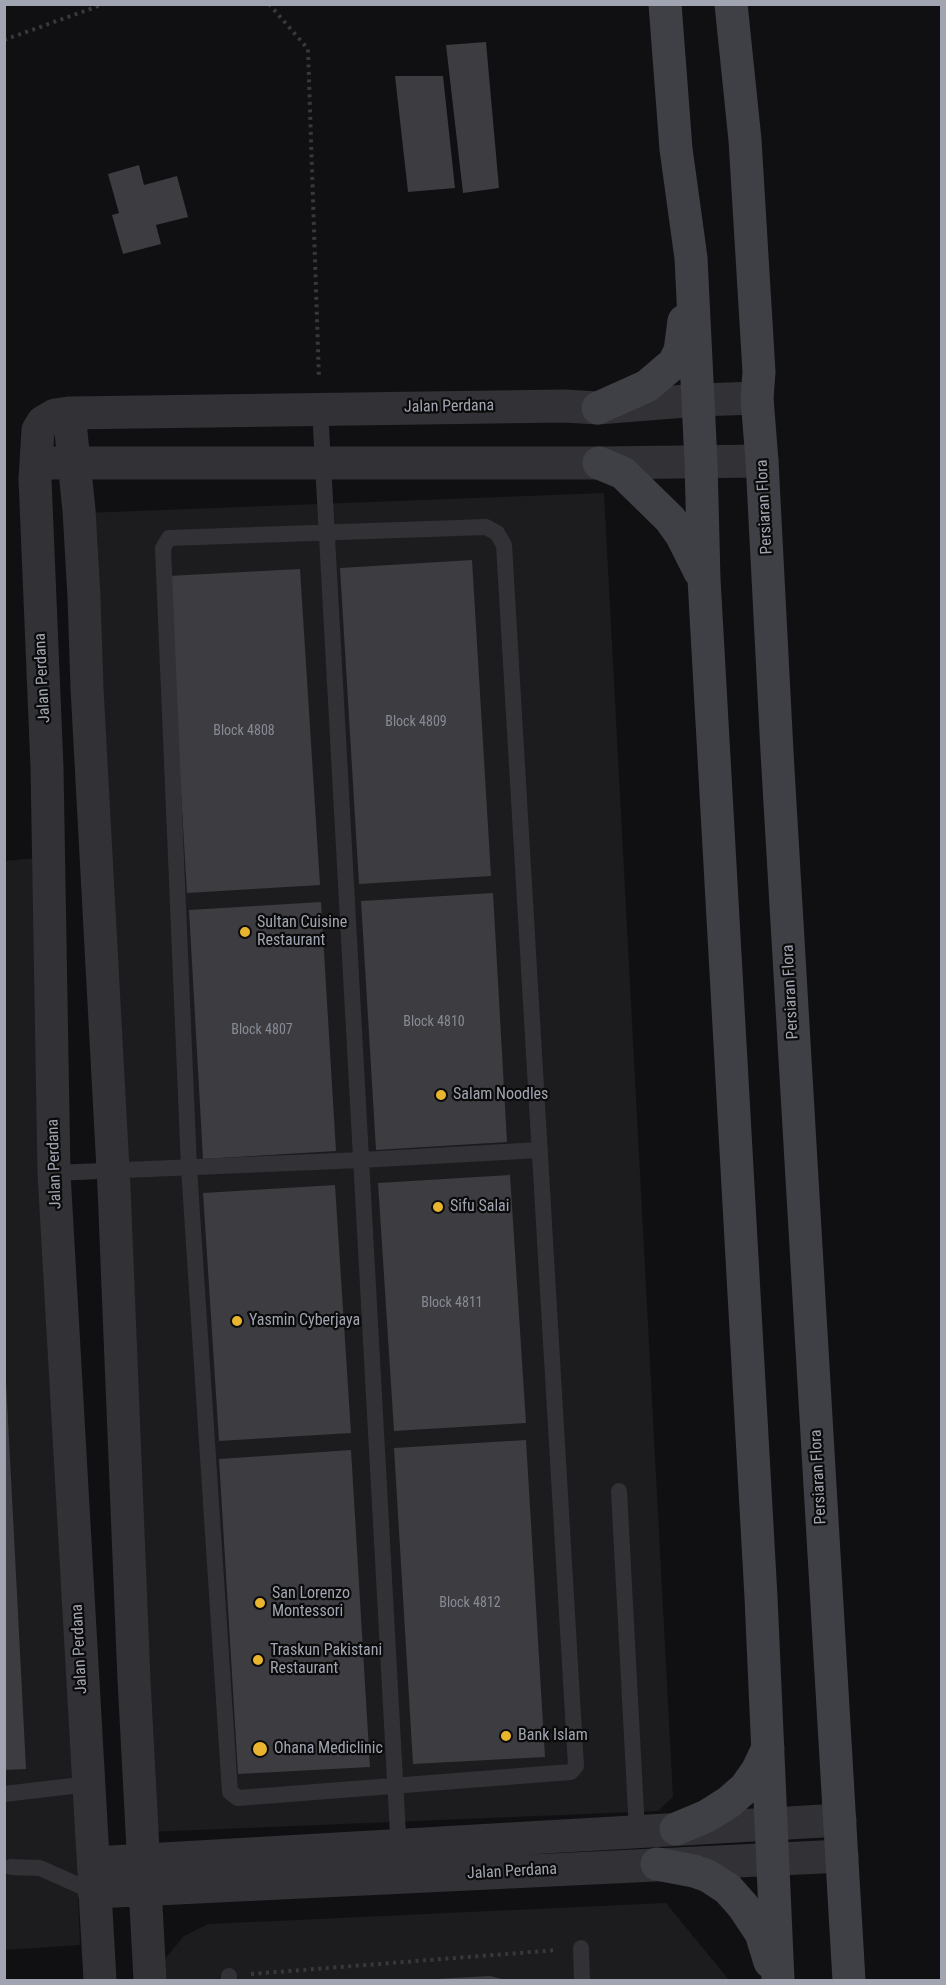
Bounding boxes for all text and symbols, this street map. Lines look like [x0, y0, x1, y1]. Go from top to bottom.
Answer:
street label: Jalan Perdana [404, 397, 494, 417]
street label: Persiaran Flora [753, 459, 777, 555]
street label: Jalan Perdana [31, 632, 55, 724]
house number: Block 4809 [385, 714, 447, 730]
house number: Block 4808 [213, 723, 275, 739]
place label: Sultan Cuisine Restaurant [257, 913, 347, 951]
marker: Sultan Cuisine Restaurant [238, 925, 252, 939]
street label: Persiaran Flora [779, 944, 803, 1040]
house number: Block 4810 [403, 1014, 465, 1030]
house number: Block 4807 [231, 1022, 293, 1038]
place label: Salam Noodles [453, 1085, 548, 1105]
marker: Salam Noodles [434, 1088, 448, 1102]
street label: Jalan Perdana [44, 1119, 66, 1209]
place label: Sifu Salai [450, 1197, 509, 1217]
marker: Sifu Salai [431, 1200, 445, 1214]
house number: Block 4811 [421, 1295, 483, 1311]
place label: Yasmin Cyberjaya [249, 1311, 360, 1331]
marker: Yasmin Cyberjaya [230, 1314, 244, 1328]
street label: Persiaran Flora [807, 1429, 831, 1525]
place label: San Lorenzo Montessori [272, 1584, 350, 1622]
house number: Block 4812 [439, 1595, 501, 1611]
marker: San Lorenzo Montessori [253, 1596, 267, 1610]
street label: Jalan Perdana [68, 1603, 92, 1695]
place label: Traskun Pakistani Restaurant [270, 1641, 382, 1679]
marker: Traskun Pakistani Restaurant [251, 1653, 265, 1667]
place label: Bank Islam [518, 1726, 588, 1746]
marker: Bank Islam [499, 1729, 513, 1743]
place label: Ohana Mediclinic [274, 1739, 383, 1759]
marker: Ohana Mediclinic [251, 1740, 269, 1758]
street label: Jalan Perdana [466, 1860, 558, 1884]

